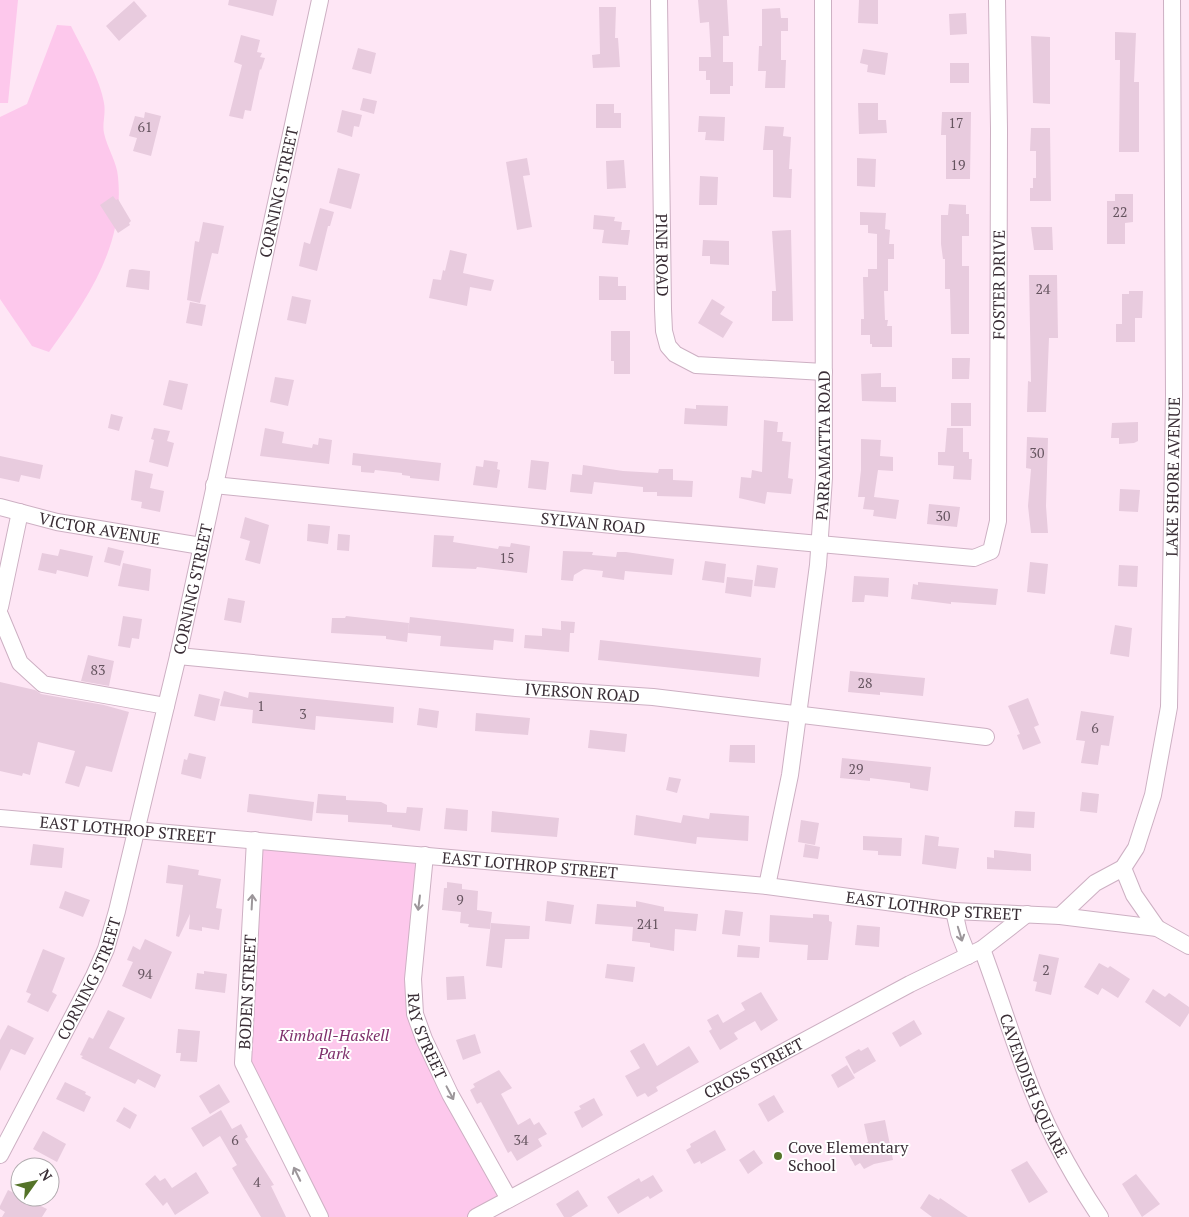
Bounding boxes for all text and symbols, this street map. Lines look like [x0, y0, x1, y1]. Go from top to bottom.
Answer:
house number: 17 [949, 113, 963, 132]
house number: 61 [138, 117, 152, 136]
street label: CORNING STREET [254, 125, 303, 260]
house number: 19 [951, 155, 965, 174]
house number: 22 [1113, 202, 1127, 221]
street label: PINE ROAD [651, 213, 674, 297]
street label: FOSTER DRIVE [987, 230, 1010, 340]
house number: 24 [1036, 279, 1051, 298]
street label: PARRAMATTA ROAD [810, 370, 835, 521]
street label: LAKE SHORE AVENUE [1160, 397, 1185, 557]
house number: 30 [1030, 443, 1044, 462]
house number: 30 [936, 506, 950, 525]
street label: VICTOR AVENUE [36, 507, 162, 550]
street label: SYLVAN ROAD [540, 507, 646, 539]
street label: CORNING STREET [168, 522, 217, 656]
house number: 15 [500, 548, 514, 567]
house number: 83 [91, 660, 105, 679]
house number: 28 [858, 673, 872, 692]
street label: IVERSON ROAD [524, 678, 640, 707]
house number: 1 [257, 696, 265, 715]
house number: 3 [299, 704, 307, 723]
house number: 6 [1091, 718, 1099, 737]
house number: 29 [849, 759, 863, 778]
street label: EAST LOTHROP STREET [39, 811, 216, 848]
street label: EAST LOTHROP STREET [441, 846, 619, 884]
street label: EAST LOTHROP STREET [845, 886, 1022, 925]
house number: 9 [456, 890, 464, 909]
one-way arrow [247, 894, 256, 910]
one-way arrow [414, 895, 424, 911]
street label: CORNING STREET [51, 914, 126, 1044]
house number: 241 [637, 914, 659, 933]
one-way arrow [955, 925, 965, 941]
street label: BODEN STREET [233, 934, 261, 1050]
house number: 2 [1042, 960, 1050, 979]
house number: 94 [138, 964, 153, 983]
street label: RAY STREET [403, 992, 453, 1083]
street label: CAVENDISH SQUARE [995, 1011, 1073, 1161]
park label: Kimball-Haskell Park [278, 1024, 390, 1064]
street label: CROSS STREET [700, 1032, 807, 1104]
one-way arrow [445, 1086, 455, 1101]
house number: 6 [231, 1130, 239, 1149]
house number: 34 [514, 1130, 529, 1149]
place label: Cove Elementary School [788, 1136, 909, 1176]
marker: Cove Elementary School [772, 1150, 784, 1162]
north arrow [10, 1157, 60, 1207]
text: N [35, 1165, 57, 1185]
one-way arrow [292, 1167, 301, 1182]
house number: 4 [253, 1172, 261, 1191]

